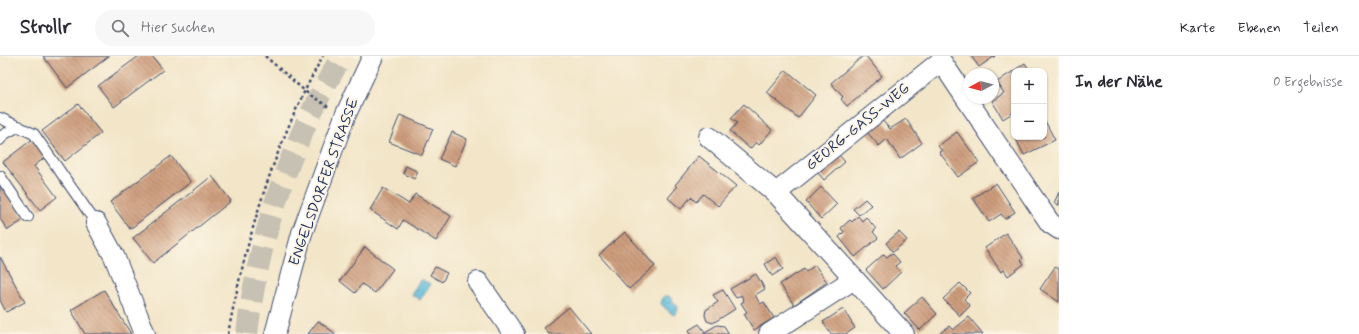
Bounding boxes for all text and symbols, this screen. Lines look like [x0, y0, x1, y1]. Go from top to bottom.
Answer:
search box [95, 10, 375, 46]
text: Strollr [20, 15, 71, 40]
icon: search [109, 17, 131, 39]
text: Hier suchen [141, 18, 215, 38]
text: Karte [1180, 19, 1215, 37]
text: Ebenen [1237, 19, 1281, 37]
text: Teilen [1303, 19, 1339, 37]
north arrow [963, 68, 999, 104]
map controls [1011, 68, 1047, 140]
button: + [1011, 68, 1047, 104]
text: In der Nähe [1075, 71, 1163, 93]
text: 0 Ergebnisse [1273, 74, 1343, 91]
street label: GEORG-GASS-WEG [802, 79, 914, 175]
street label: ENGELSDORFER STRASSE [284, 95, 364, 269]
button: − [1011, 104, 1047, 140]

